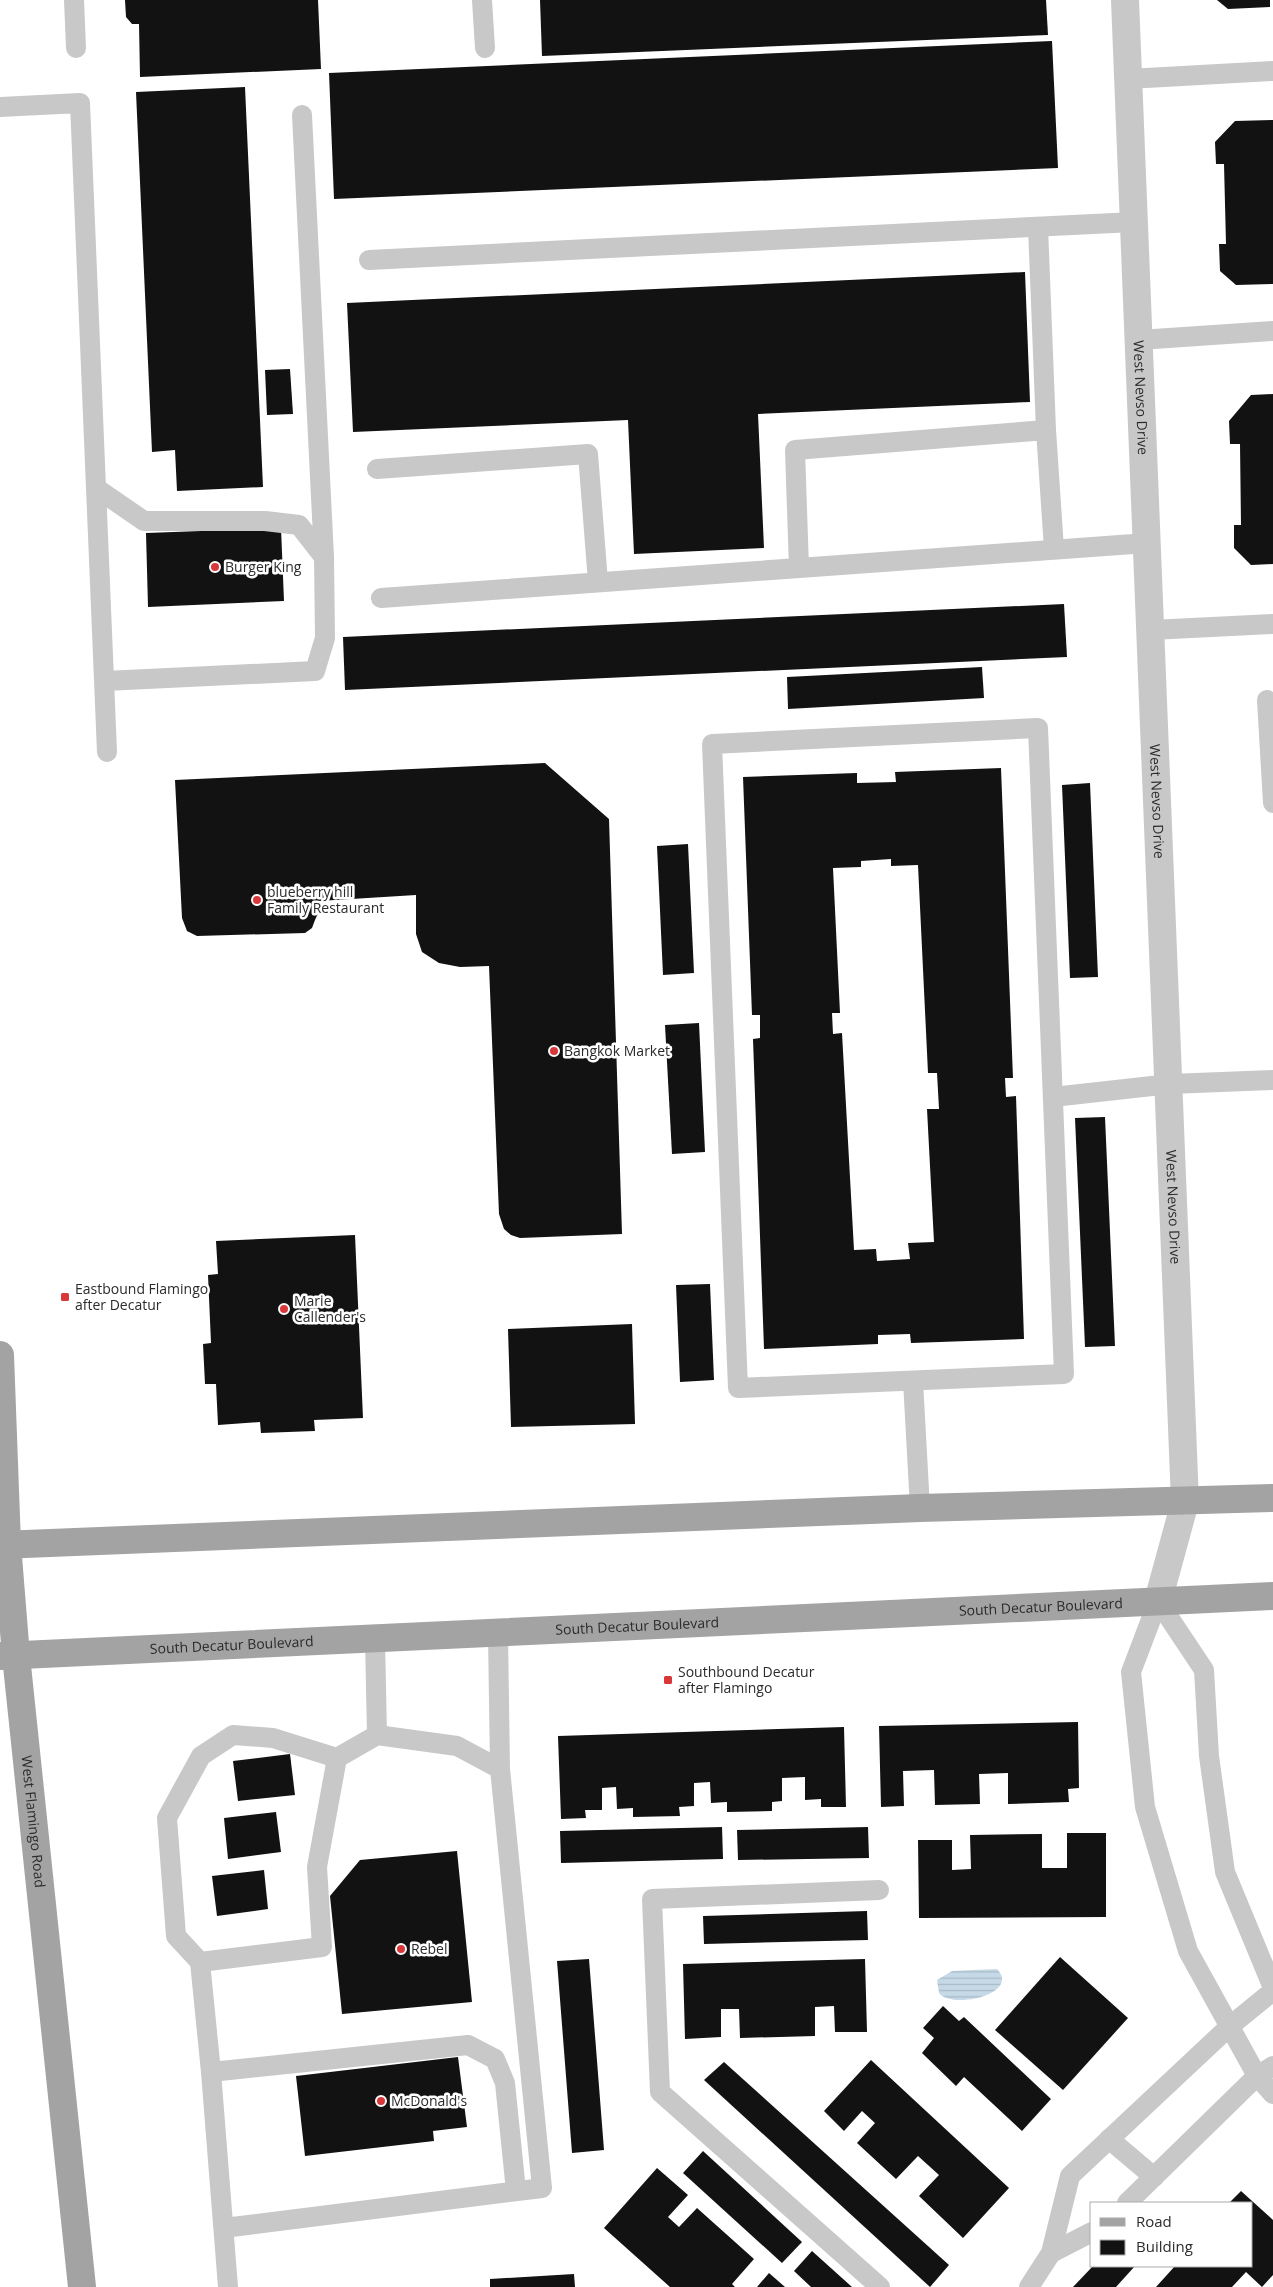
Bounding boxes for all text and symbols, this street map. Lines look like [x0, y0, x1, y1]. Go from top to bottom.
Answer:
street label: West Nevso Drive [1130, 340, 1153, 455]
place label: Burger King [225, 557, 302, 576]
marker: Burger King [209, 561, 221, 573]
street label: West Nevso Drive [1146, 744, 1169, 859]
place label: blueberry hill Family Restaurant [267, 882, 384, 917]
marker: blueberry hill Family Restaurant [251, 894, 263, 906]
place label: Bangkok Market [564, 1041, 670, 1060]
marker: Bangkok Market [548, 1045, 560, 1057]
street label: West Nevso Drive [1162, 1149, 1186, 1265]
place label: Eastbound Flamingo after Decatur [75, 1279, 208, 1314]
marker: Eastbound Flamingo after Decatur [59, 1291, 71, 1303]
place label: Marie Callender's [294, 1291, 366, 1326]
marker: Marie Callender's [278, 1303, 290, 1315]
street label: South Decatur Boulevard [958, 1593, 1123, 1620]
street label: South Decatur Boulevard [555, 1612, 720, 1639]
street label: South Decatur Boulevard [149, 1631, 314, 1658]
place label: Southbound Decatur after Flamingo [678, 1662, 815, 1697]
marker: Southbound Decatur after Flamingo [662, 1674, 674, 1686]
street label: West Flamingo Road [17, 1754, 50, 1889]
place label: Rebel [411, 1939, 447, 1958]
marker: Rebel [395, 1943, 407, 1955]
place label: McDonald's [391, 2091, 467, 2110]
marker: McDonald's [375, 2095, 387, 2107]
legend [1090, 2202, 1253, 2267]
text: Road [1136, 2211, 1172, 2231]
text: Building [1136, 2236, 1193, 2256]

